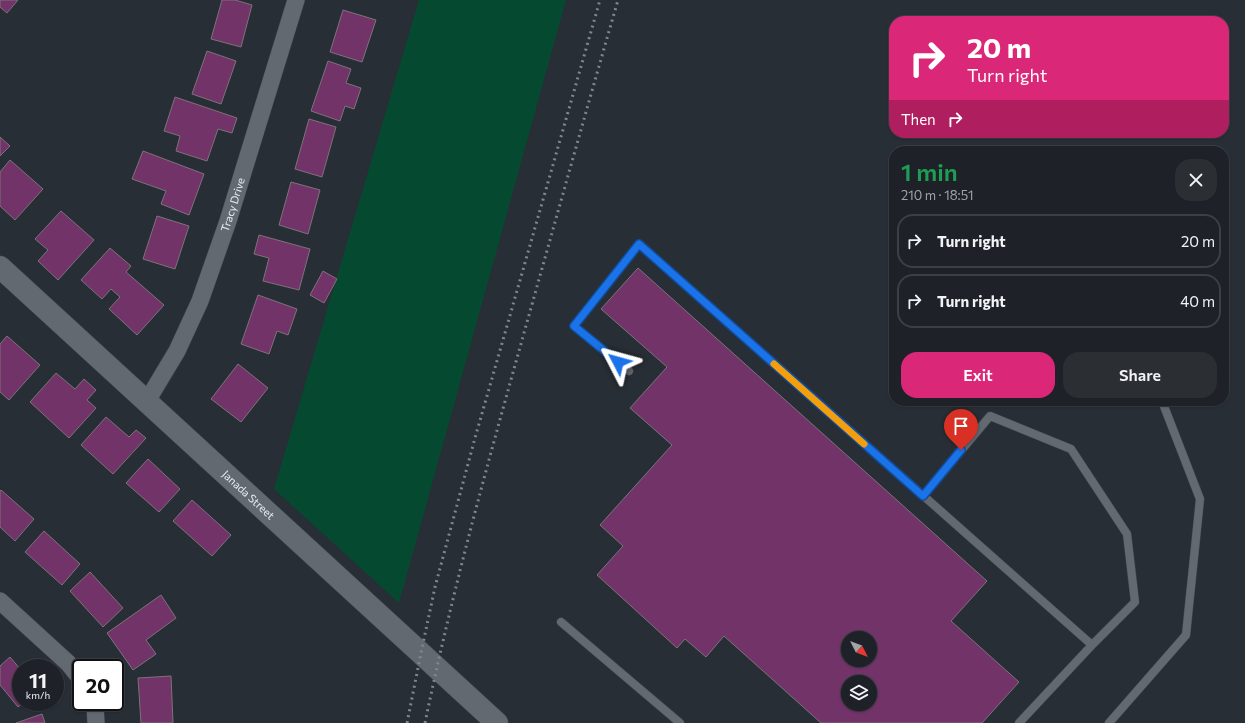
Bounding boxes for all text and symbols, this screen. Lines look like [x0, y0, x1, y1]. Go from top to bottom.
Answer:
text: 20 m [967, 30, 1031, 64]
icon: right [901, 32, 953, 84]
text: Turn right [967, 64, 1047, 86]
icon: right [944, 108, 966, 130]
text: Then [901, 110, 936, 128]
text: 1 min [901, 157, 958, 186]
button: close [1175, 159, 1217, 201]
street label: Tracy Drive [218, 176, 247, 233]
text: 210 m · 18:51 [901, 187, 974, 203]
icon: right [903, 230, 925, 252]
text: Turn right [937, 232, 1006, 250]
text: 20 m [1181, 232, 1215, 250]
icon: right [903, 290, 925, 312]
text: Turn right [937, 292, 1006, 310]
text: 40 m [1180, 292, 1215, 310]
position arrow [597, 341, 639, 383]
button: Exit [901, 352, 1055, 398]
button: Share [1063, 352, 1217, 398]
pin [944, 409, 978, 450]
icon: arrive [950, 415, 972, 437]
street label: Janada Street [219, 467, 278, 522]
north arrow [841, 631, 877, 667]
map controls [841, 631, 877, 711]
speed limit sign: 20 [72, 659, 124, 711]
text: 11 [29, 668, 47, 692]
button: layers [841, 675, 877, 711]
text: km/h [26, 689, 50, 701]

